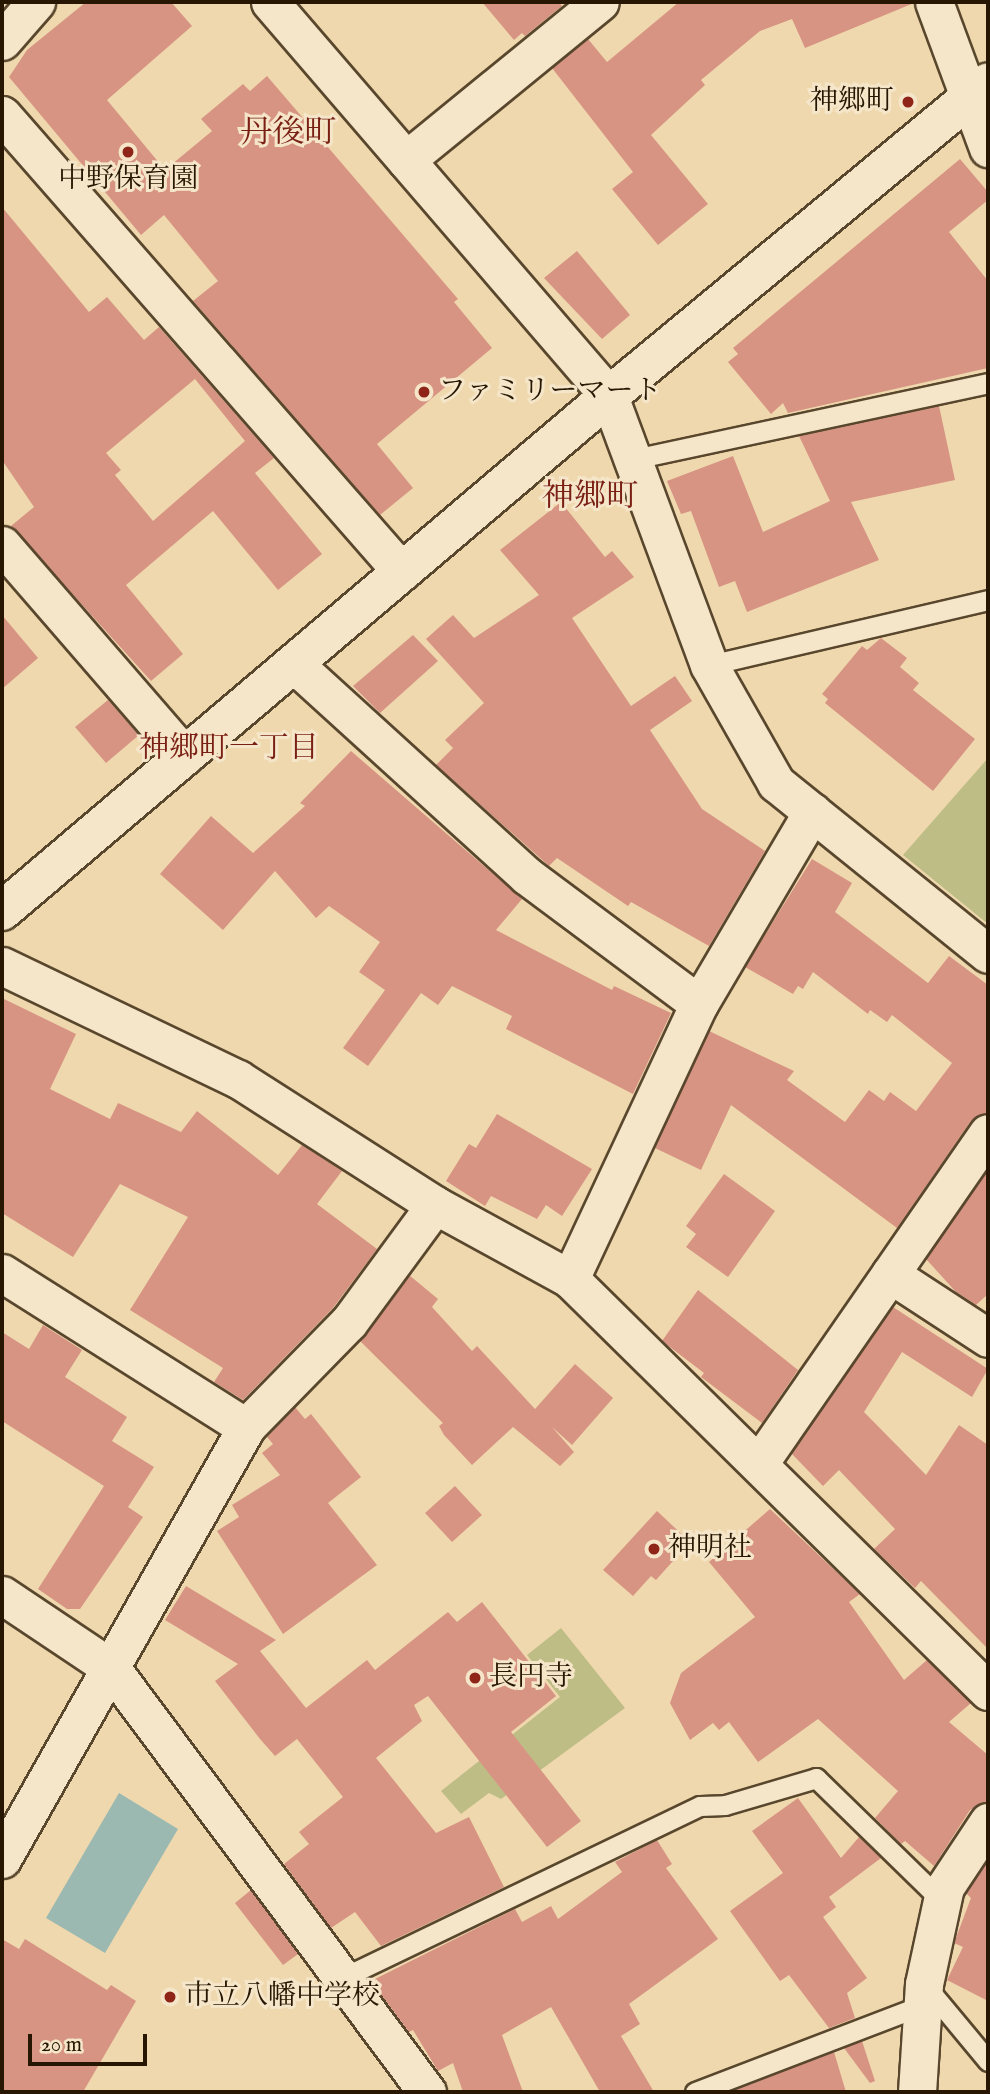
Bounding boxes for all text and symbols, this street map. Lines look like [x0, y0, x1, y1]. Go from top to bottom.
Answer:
place label: 神郷町 [810, 85, 894, 119]
marker: 神郷町 [900, 94, 916, 110]
district label: 丹後町 [240, 115, 336, 153]
marker: 中野保育園 [120, 144, 136, 160]
place label: 中野保育園 [58, 163, 198, 197]
place label: ファミリーマート [438, 375, 662, 409]
marker: ファミリーマート [416, 384, 432, 400]
district label: 神郷町 [542, 479, 638, 517]
district label: 神郷町一丁目 [139, 731, 319, 767]
place label: 神明社 [668, 1532, 752, 1566]
marker: 神明社 [646, 1541, 662, 1557]
place label: 長円寺 [489, 1661, 573, 1695]
marker: 長円寺 [467, 1670, 483, 1686]
place label: 市立八幡中学校 [184, 1980, 380, 2014]
marker: 市立八幡中学校 [162, 1989, 178, 2005]
scale bar [32, 2021, 150, 2064]
text: 20 m [41, 2032, 82, 2059]

